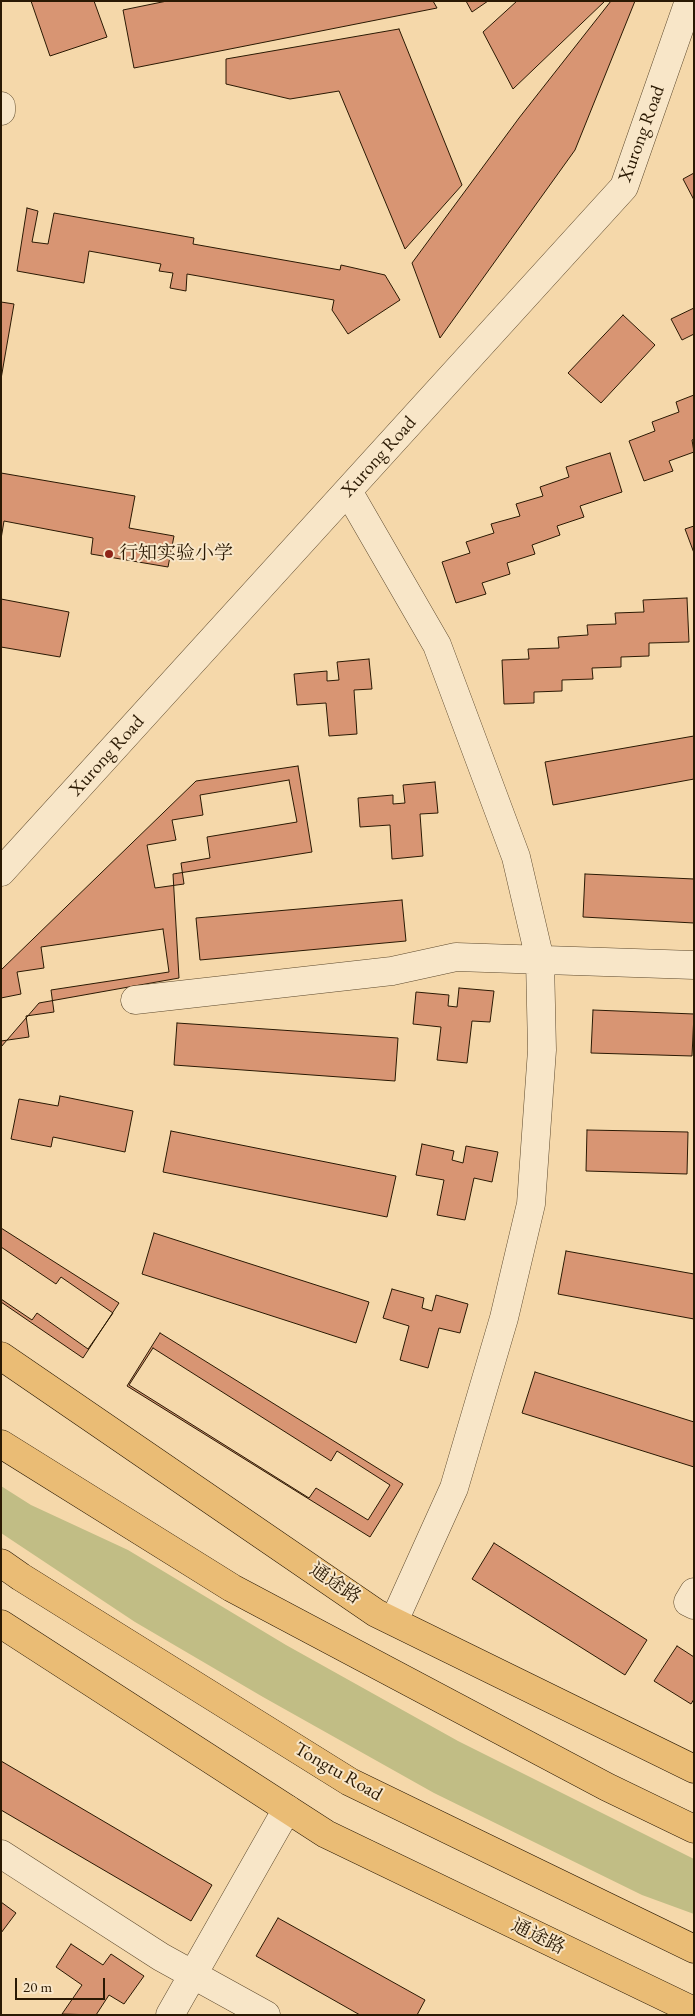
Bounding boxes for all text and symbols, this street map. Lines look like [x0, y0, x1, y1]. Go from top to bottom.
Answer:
street label: Xurong Road [614, 83, 670, 185]
street label: Xurong Road [337, 412, 421, 502]
place label: 行知实验小学 [119, 543, 233, 565]
marker: 行知实验小学 [103, 548, 115, 560]
street label: Xurong Road [65, 711, 149, 801]
street label: 通途路 [305, 1559, 365, 1609]
street label: Tongtu Road [290, 1738, 386, 1806]
street label: 通途路 [507, 1914, 569, 1960]
scale bar [18, 1968, 108, 2000]
text: 20 m [23, 1977, 52, 1996]

